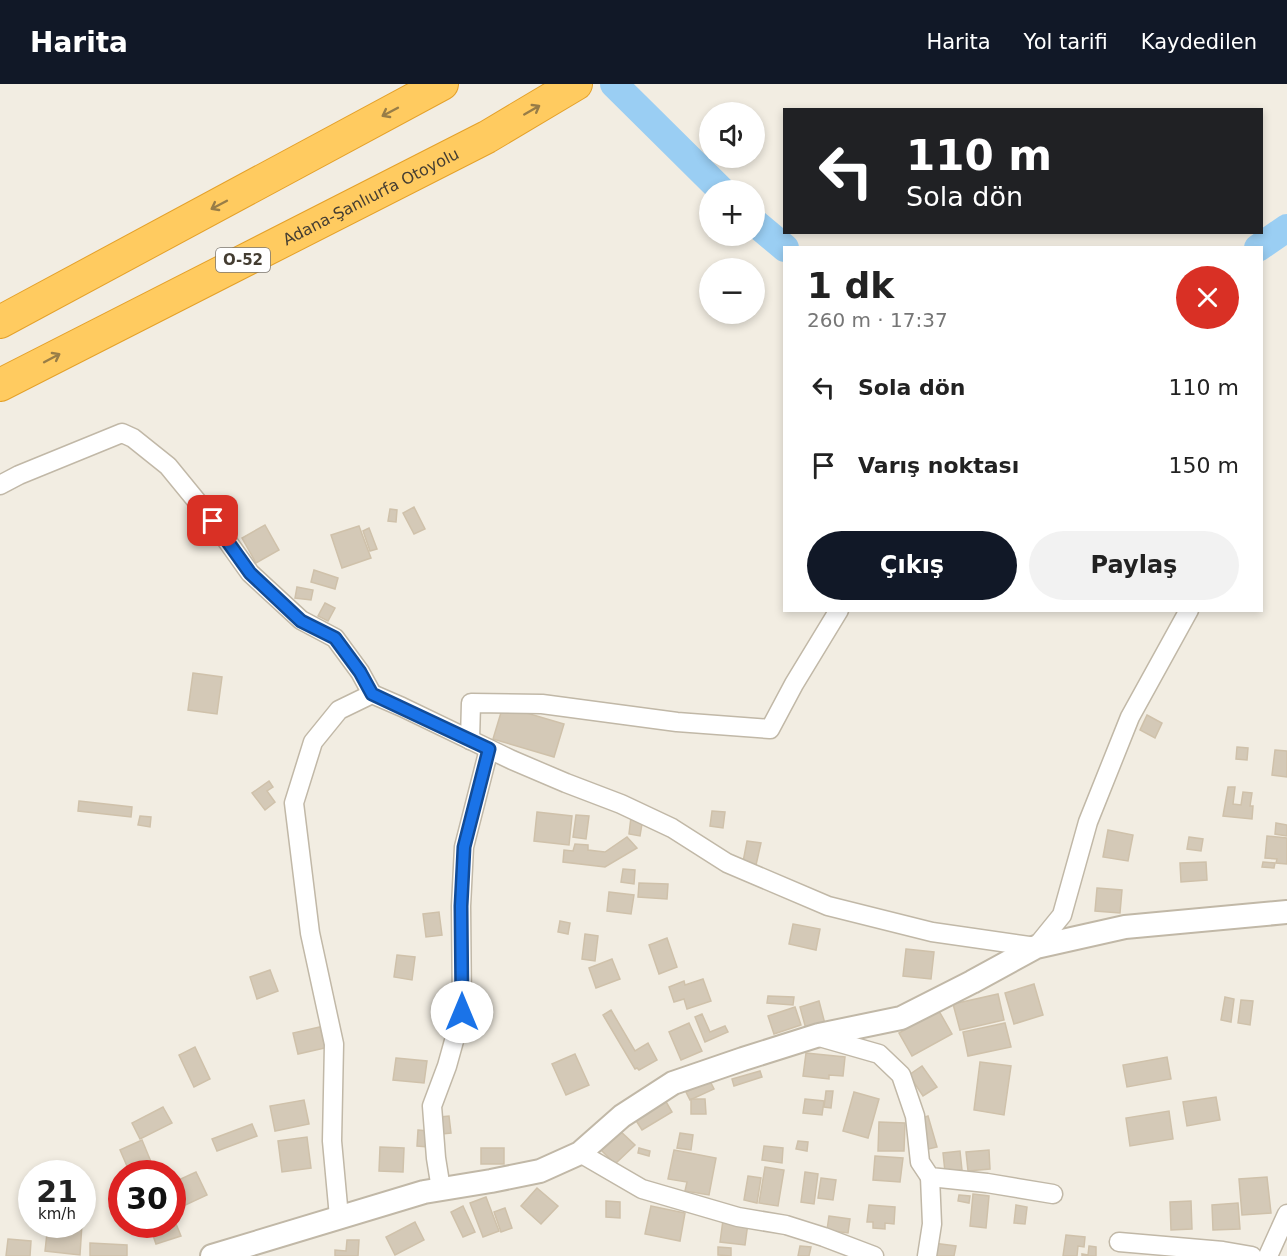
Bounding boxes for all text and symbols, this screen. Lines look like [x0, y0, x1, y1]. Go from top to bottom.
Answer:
text: Harita [30, 26, 128, 59]
text: Harita [926, 30, 991, 54]
text: Yol tarifi [1024, 30, 1108, 54]
text: Kaydedilen [1141, 30, 1257, 54]
map controls [699, 102, 765, 324]
button: sound [699, 102, 765, 168]
one-way arrow [523, 104, 540, 116]
one-way arrow [382, 107, 400, 118]
text: 110 m [906, 131, 1052, 180]
icon: left [807, 132, 885, 210]
street label: Adana-Şanlıurfa Otoyolu [279, 143, 462, 249]
button: + [699, 180, 765, 246]
text: Sola dön [906, 181, 1023, 212]
one-way arrow [211, 199, 228, 211]
road number: O-52 [216, 248, 270, 272]
button: − [699, 258, 765, 324]
text: 1 dk [807, 265, 894, 306]
button: close [1176, 266, 1239, 329]
text: 260 m · 17:37 [807, 308, 948, 332]
one-way arrow [42, 352, 60, 363]
icon: left [807, 371, 840, 404]
text: Sola dön [858, 375, 966, 400]
text: 110 m [1169, 375, 1239, 400]
icon: arrive [807, 449, 840, 482]
text: Varış noktası [858, 453, 1019, 478]
text: 150 m [1169, 453, 1239, 478]
pin [187, 495, 238, 546]
icon: arrive [196, 504, 229, 537]
button: Çıkış [807, 531, 1017, 600]
button: Paylaş [1029, 531, 1239, 600]
position arrow [430, 980, 494, 1044]
speed limit sign: 30 [108, 1160, 186, 1238]
text: 21 [36, 1174, 78, 1209]
text: km/h [38, 1205, 76, 1223]

